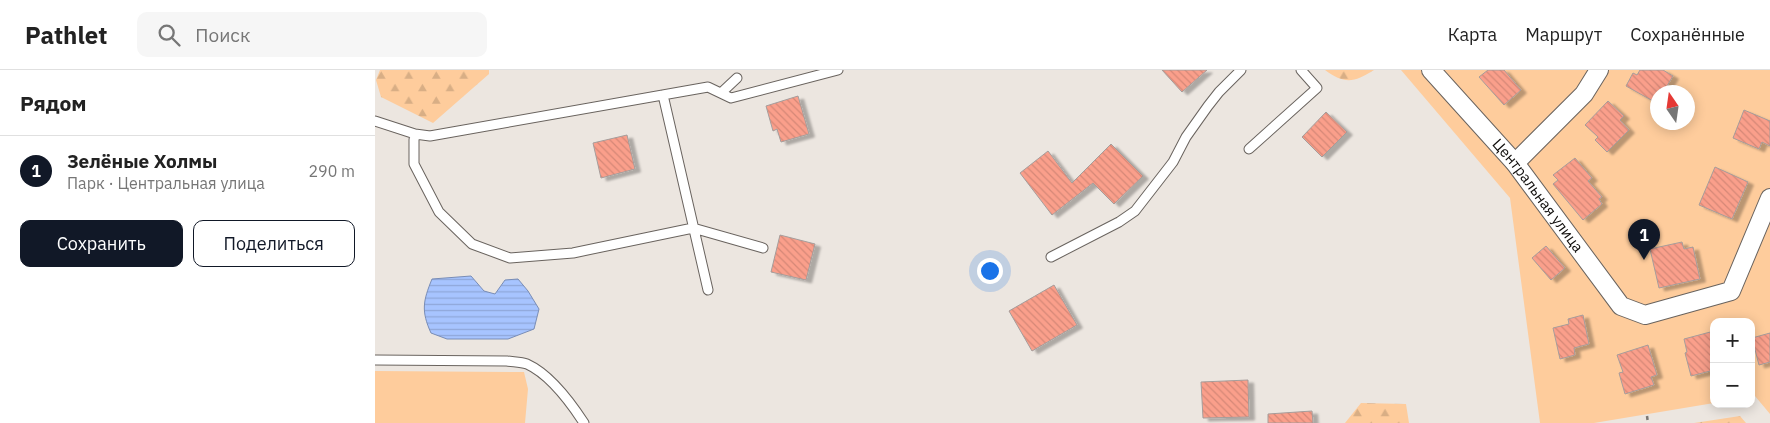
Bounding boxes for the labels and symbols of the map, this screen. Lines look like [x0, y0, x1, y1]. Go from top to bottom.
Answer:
north arrow [1650, 85, 1695, 130]
street label: Центральная улица [1489, 134, 1588, 256]
pin: 1 [1628, 219, 1660, 260]
your location [977, 258, 1003, 284]

